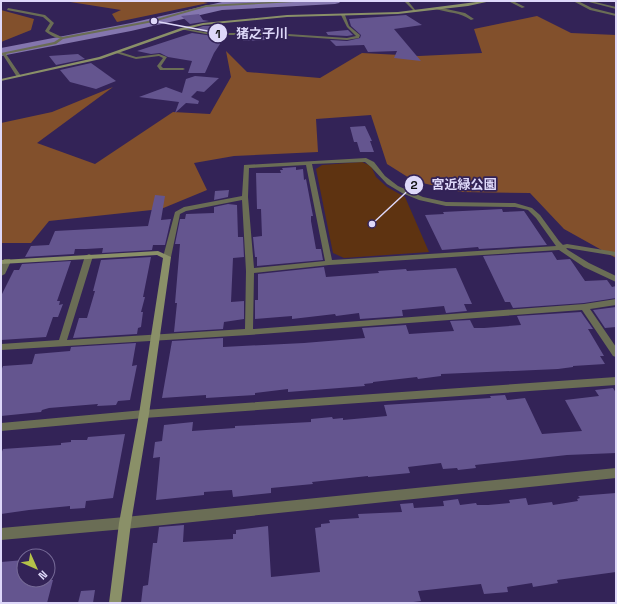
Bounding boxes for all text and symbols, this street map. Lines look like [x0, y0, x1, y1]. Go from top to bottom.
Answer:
callout: 猪之子川 [208, 21, 296, 46]
text: 猪之子川 [236, 25, 288, 42]
text: 1 [215, 26, 221, 42]
callout: 宮近緑公園 [404, 172, 505, 197]
text: 宮近緑公園 [431, 176, 497, 193]
text: 2 [410, 177, 418, 193]
north arrow [16, 548, 56, 588]
text: N [36, 568, 51, 583]

